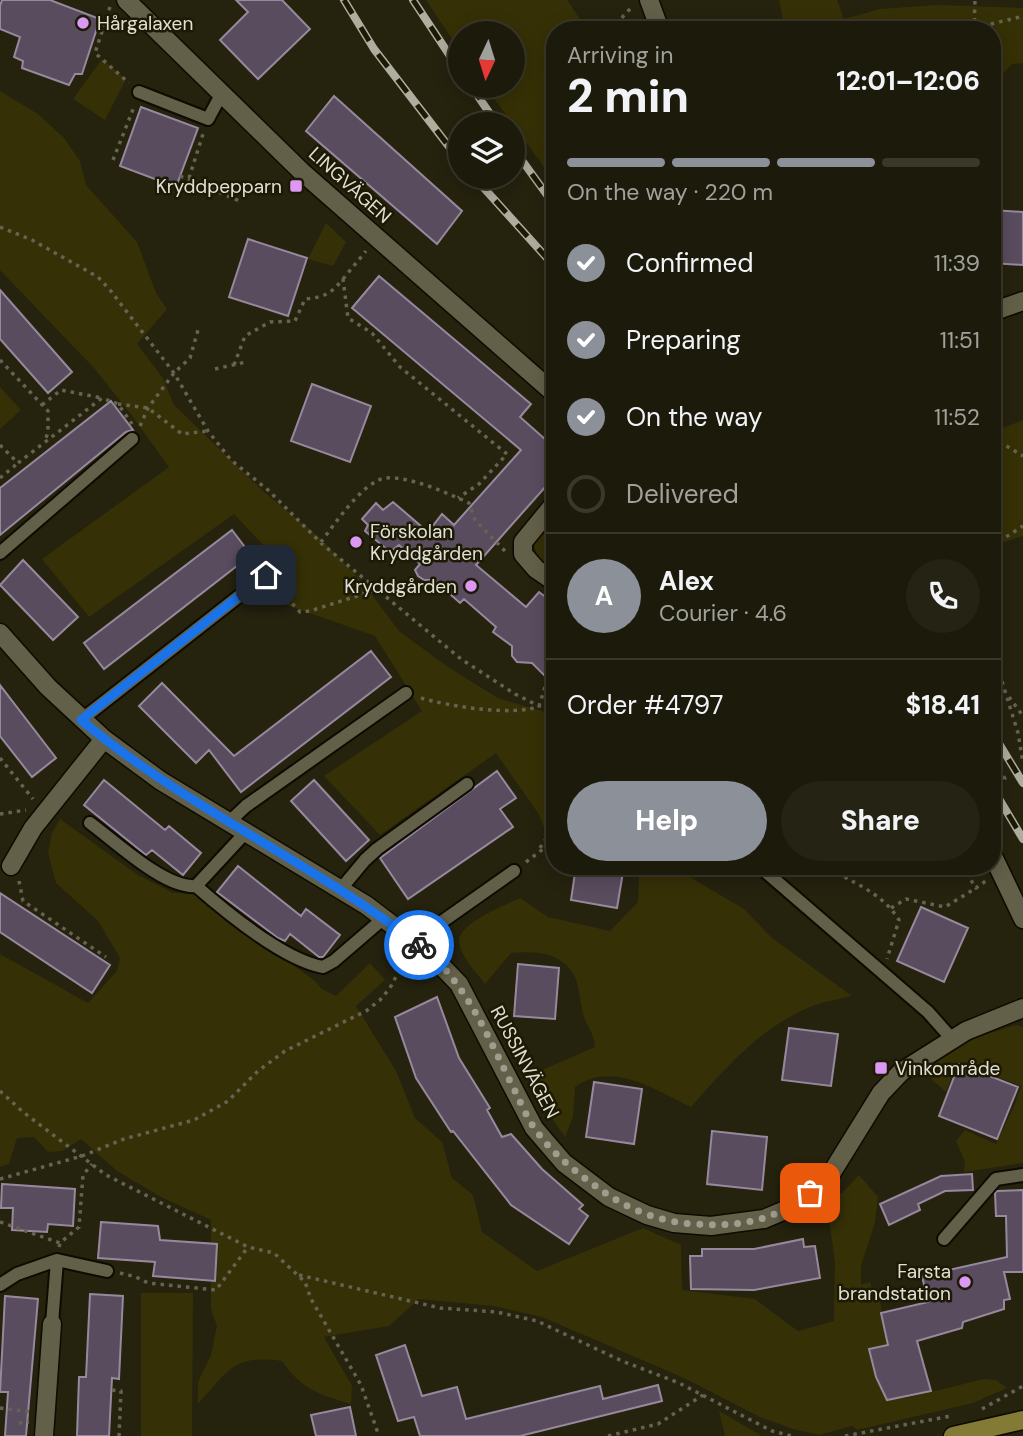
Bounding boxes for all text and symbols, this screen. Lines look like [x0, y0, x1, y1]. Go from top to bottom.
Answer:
place label: Hårgalaxen [97, 11, 193, 36]
marker: Hårgalaxen [75, 15, 91, 31]
north arrow [448, 21, 525, 98]
map controls [448, 21, 525, 189]
text: Arriving in [567, 40, 673, 70]
text: 12:01–12:06 [836, 64, 980, 98]
text: 2 min [567, 66, 689, 126]
button: layers [448, 112, 525, 189]
street label: LINGVÄGEN [303, 141, 397, 229]
place label: Kryddpepparn [156, 174, 282, 199]
text: On the way · 220 m [567, 177, 773, 207]
marker: Kryddpepparn [288, 178, 304, 194]
icon: check [567, 244, 605, 282]
text: Confirmed [626, 246, 753, 280]
text: 11:39 [934, 248, 980, 278]
icon: check [567, 321, 605, 359]
text: Preparing [626, 323, 741, 357]
text: 11:51 [940, 325, 980, 355]
icon: check [567, 398, 605, 436]
text: On the way [626, 400, 762, 434]
text: 11:52 [934, 402, 980, 432]
text: Delivered [626, 477, 739, 511]
place label: Förskolan Kryddgården [370, 519, 483, 566]
marker: Förskolan Kryddgården [348, 534, 364, 550]
pin [236, 545, 296, 605]
icon: home [247, 556, 285, 594]
button: phone [906, 559, 980, 633]
text: Alex [659, 564, 714, 598]
place label: Kryddgården [344, 574, 457, 599]
marker: Kryddgården [463, 578, 479, 594]
text: A [595, 579, 613, 613]
text: Courier · 4.6 [659, 598, 787, 628]
text: Order #4797 [567, 688, 723, 722]
text: $18.41 [905, 688, 980, 722]
button: Help [567, 781, 767, 861]
button: Share [781, 781, 980, 861]
courier [384, 910, 454, 980]
icon: bike [400, 926, 438, 964]
street label: RUSSINVÄGEN [485, 1001, 565, 1123]
place label: Vinkområde [895, 1056, 1000, 1081]
marker: Vinkområde [873, 1060, 889, 1076]
pin [780, 1163, 840, 1223]
icon: bag [791, 1174, 829, 1212]
place label: Farsta brandstation [838, 1259, 951, 1306]
marker: Farsta brandstation [957, 1274, 973, 1290]

